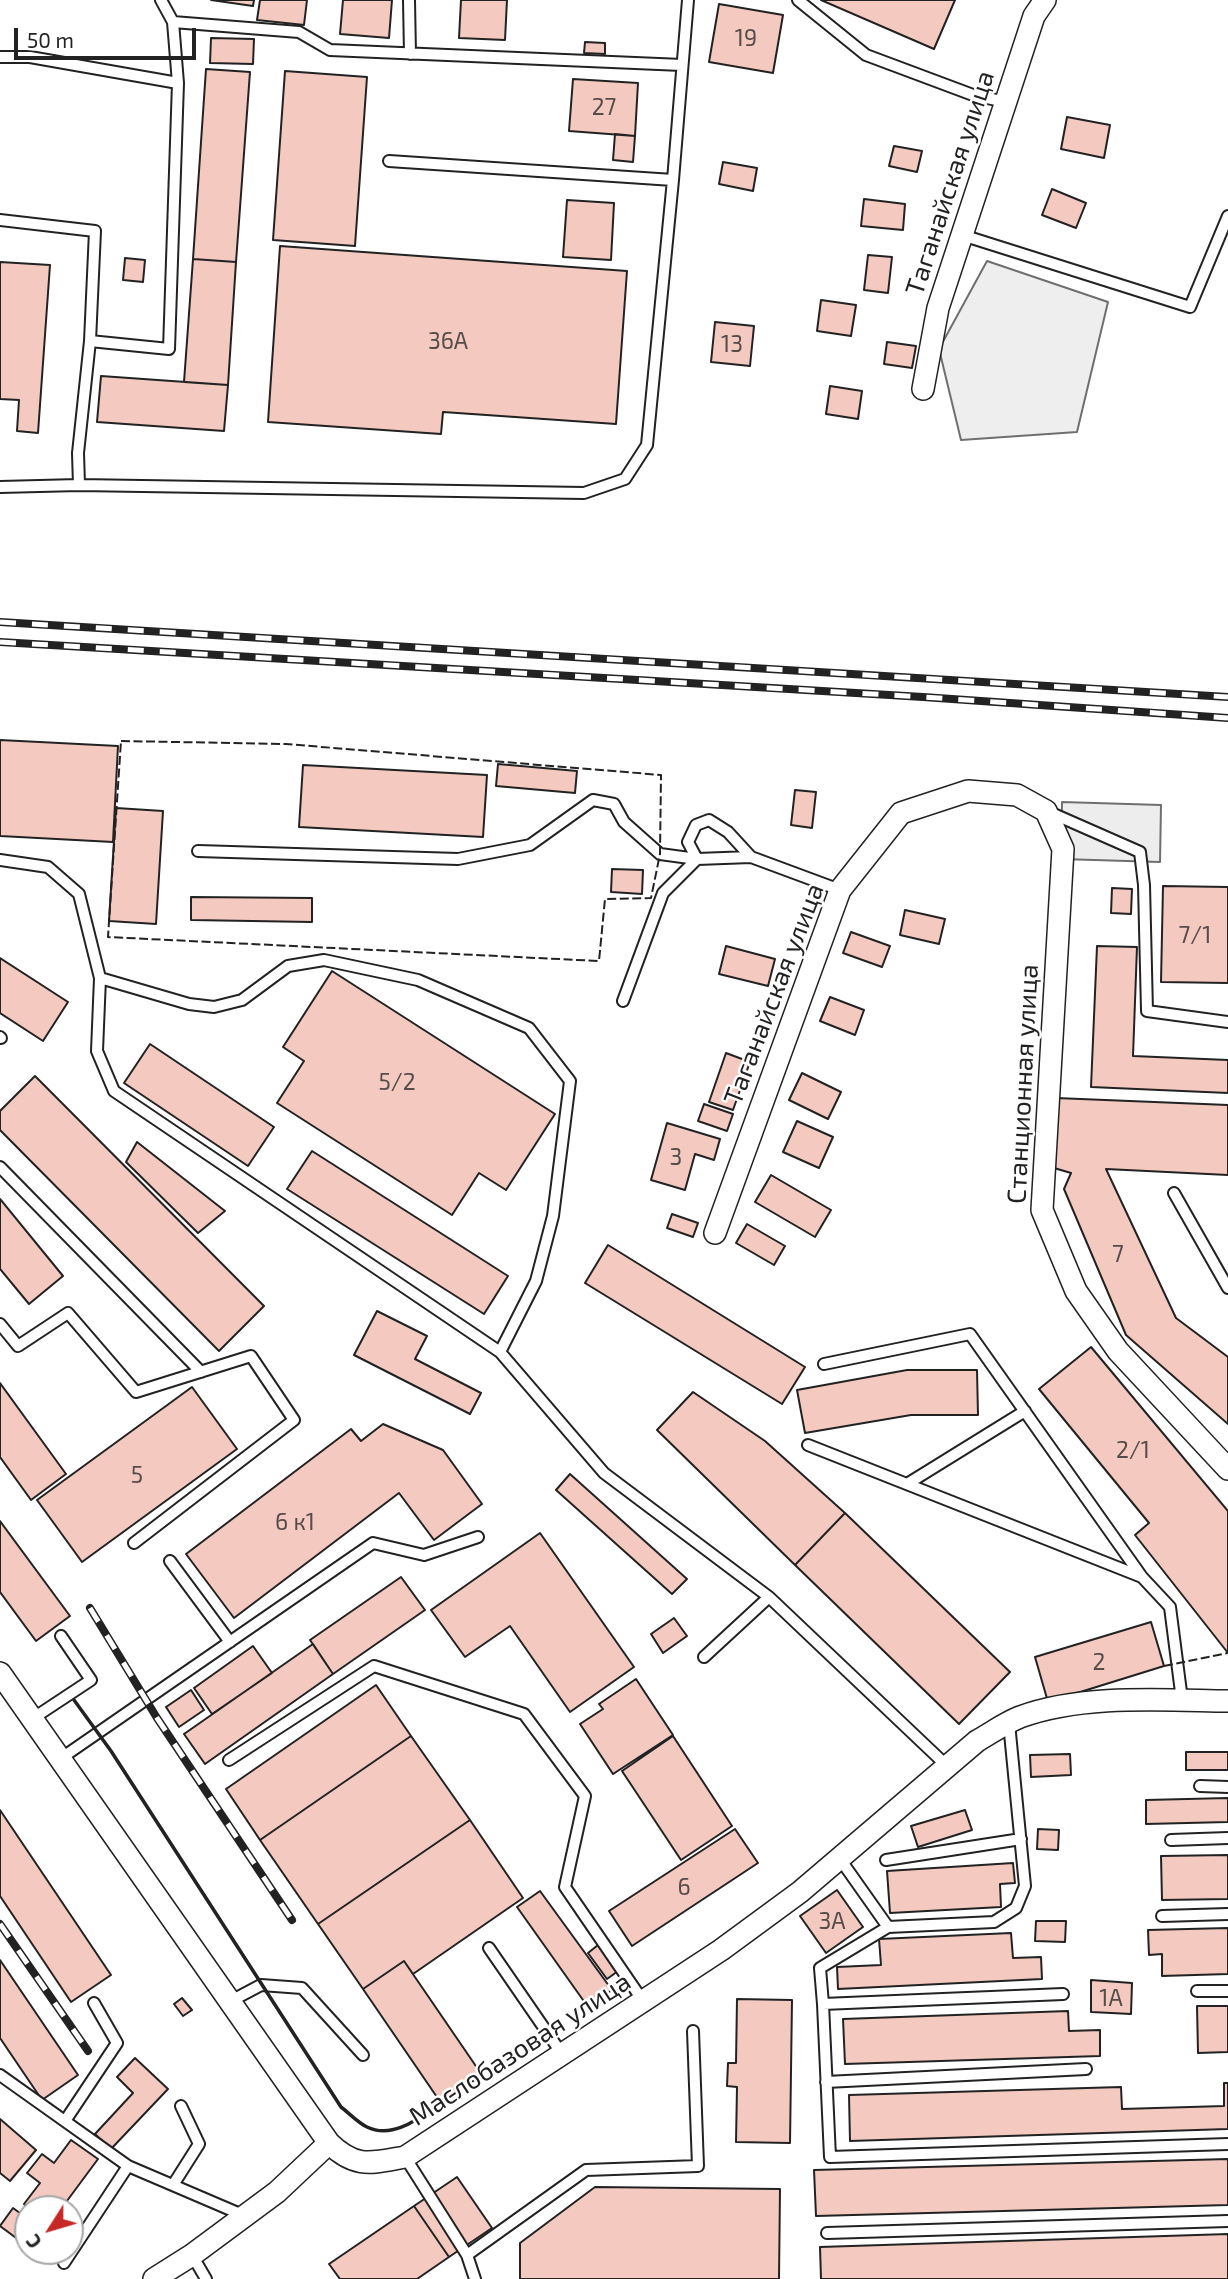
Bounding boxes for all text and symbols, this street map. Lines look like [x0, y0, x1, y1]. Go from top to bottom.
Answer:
scale bar [18, 14, 200, 58]
house number: 19 [735, 24, 757, 52]
text: 50 m [27, 27, 74, 52]
street label: Таганайская улица [899, 67, 1001, 299]
house number: 27 [592, 93, 616, 121]
house number: 36А [428, 327, 468, 355]
house number: 13 [721, 330, 743, 358]
street label: Таганайская улица [717, 879, 831, 1109]
house number: 7/1 [1179, 921, 1211, 949]
street label: Станционная улица [1001, 963, 1045, 1205]
house number: 5/2 [378, 1068, 416, 1096]
house number: 3 [670, 1143, 682, 1171]
house number: 7 [1112, 1240, 1124, 1268]
house number: 2/1 [1116, 1436, 1150, 1464]
house number: 5 [131, 1461, 143, 1489]
house number: 6 к1 [275, 1508, 315, 1536]
house number: 2 [1093, 1648, 1105, 1676]
house number: 6 [677, 1873, 691, 1901]
house number: 3А [818, 1907, 846, 1935]
street label: Маслобазовая улица [403, 1966, 637, 2132]
house number: 1А [1099, 1984, 1123, 2012]
north arrow [14, 2195, 84, 2265]
text: С [21, 2230, 46, 2253]

